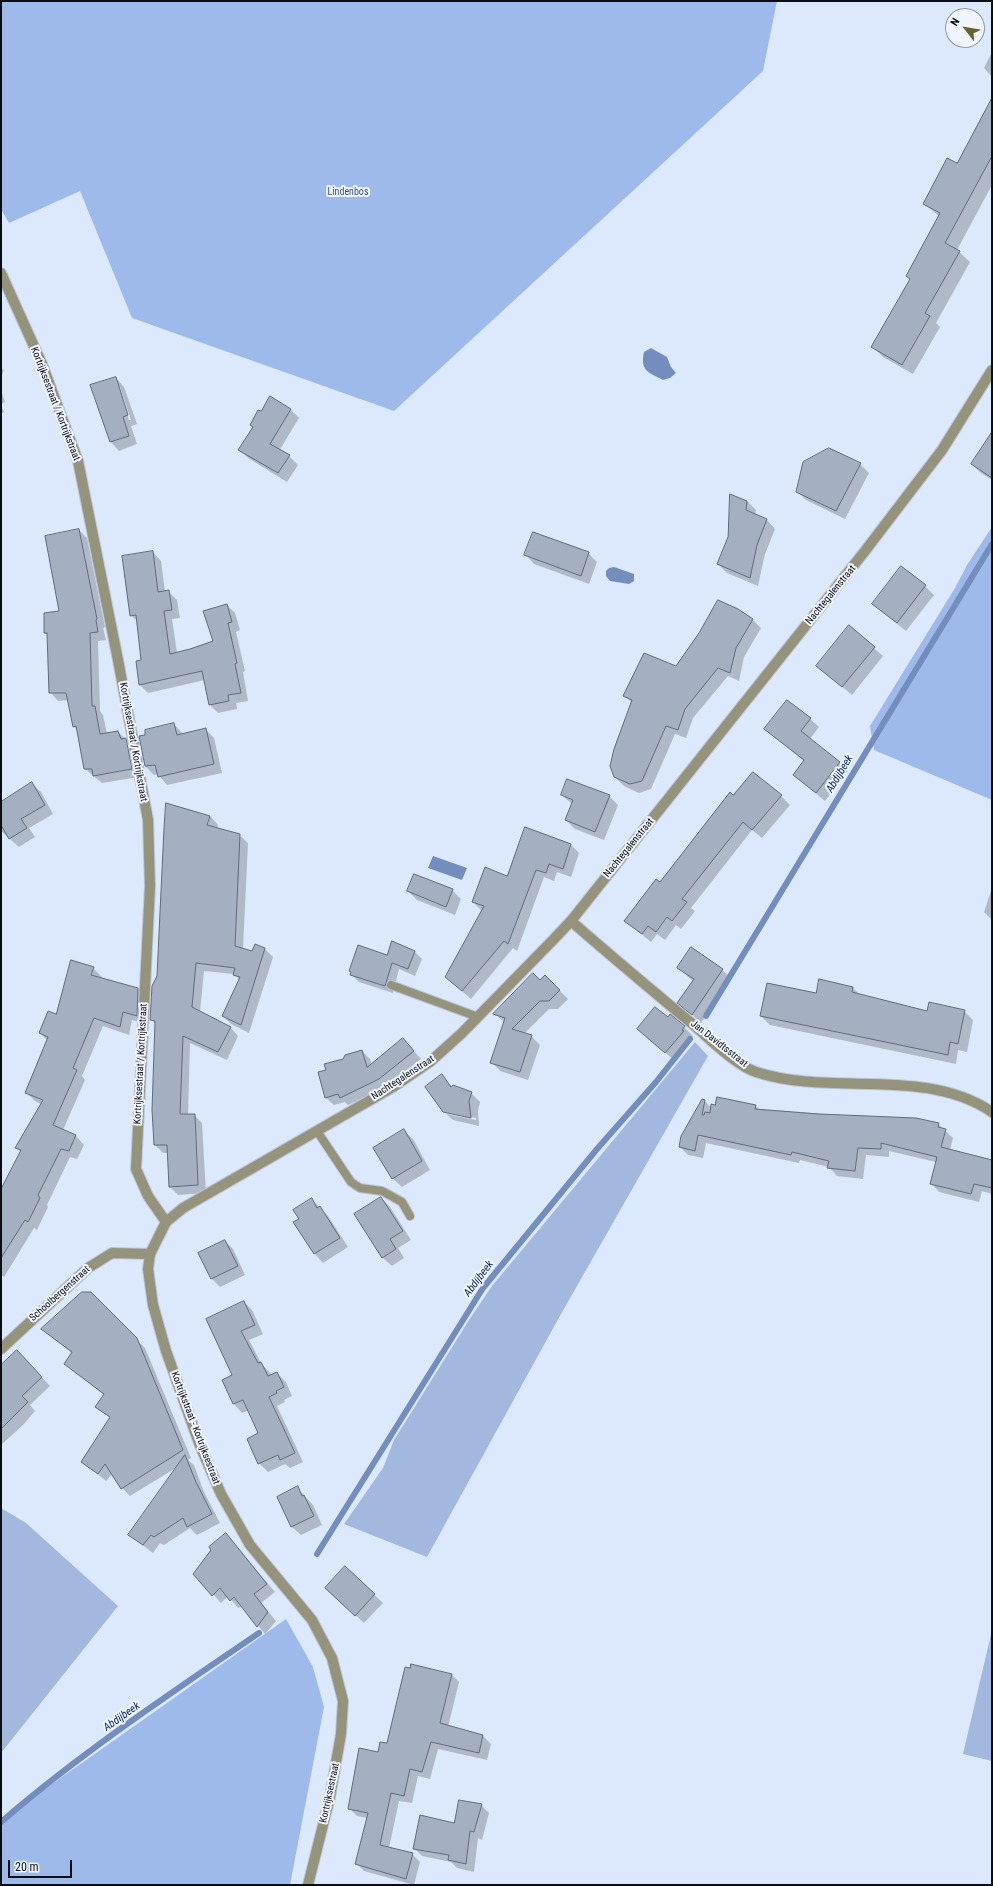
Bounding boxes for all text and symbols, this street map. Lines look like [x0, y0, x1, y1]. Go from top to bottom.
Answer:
north arrow [945, 8, 985, 48]
text: N [948, 16, 962, 28]
park label: Lindenbos [328, 186, 368, 198]
street label: Kortrijksestraat / Kortrijkstraat [28, 345, 82, 463]
street label: Nachtegalenstraat [804, 563, 858, 627]
street label: Kortrijksestraat / Kortrijkstraat [117, 682, 149, 802]
water label: Abdijbeek [824, 753, 856, 795]
street label: Nachtegalenstraat [602, 816, 656, 880]
street label: Kortrijksestraat / Kortrijkstraat [132, 1003, 150, 1125]
street label: Jan Davidtsstraat [688, 1018, 750, 1070]
street label: Nachtegalenstraat [369, 1053, 437, 1103]
water label: Abdijbeek [461, 1258, 497, 1300]
street label: Schoolbergenstraat [27, 1264, 93, 1324]
street label: Kortrijkstraat - Kortrijksestraat [168, 1370, 222, 1486]
water label: Abdijbeek [101, 1700, 143, 1734]
street label: Kortrijksestraat [318, 1762, 342, 1824]
scale bar [10, 1852, 74, 1878]
text: 20 m [15, 1860, 39, 1874]

